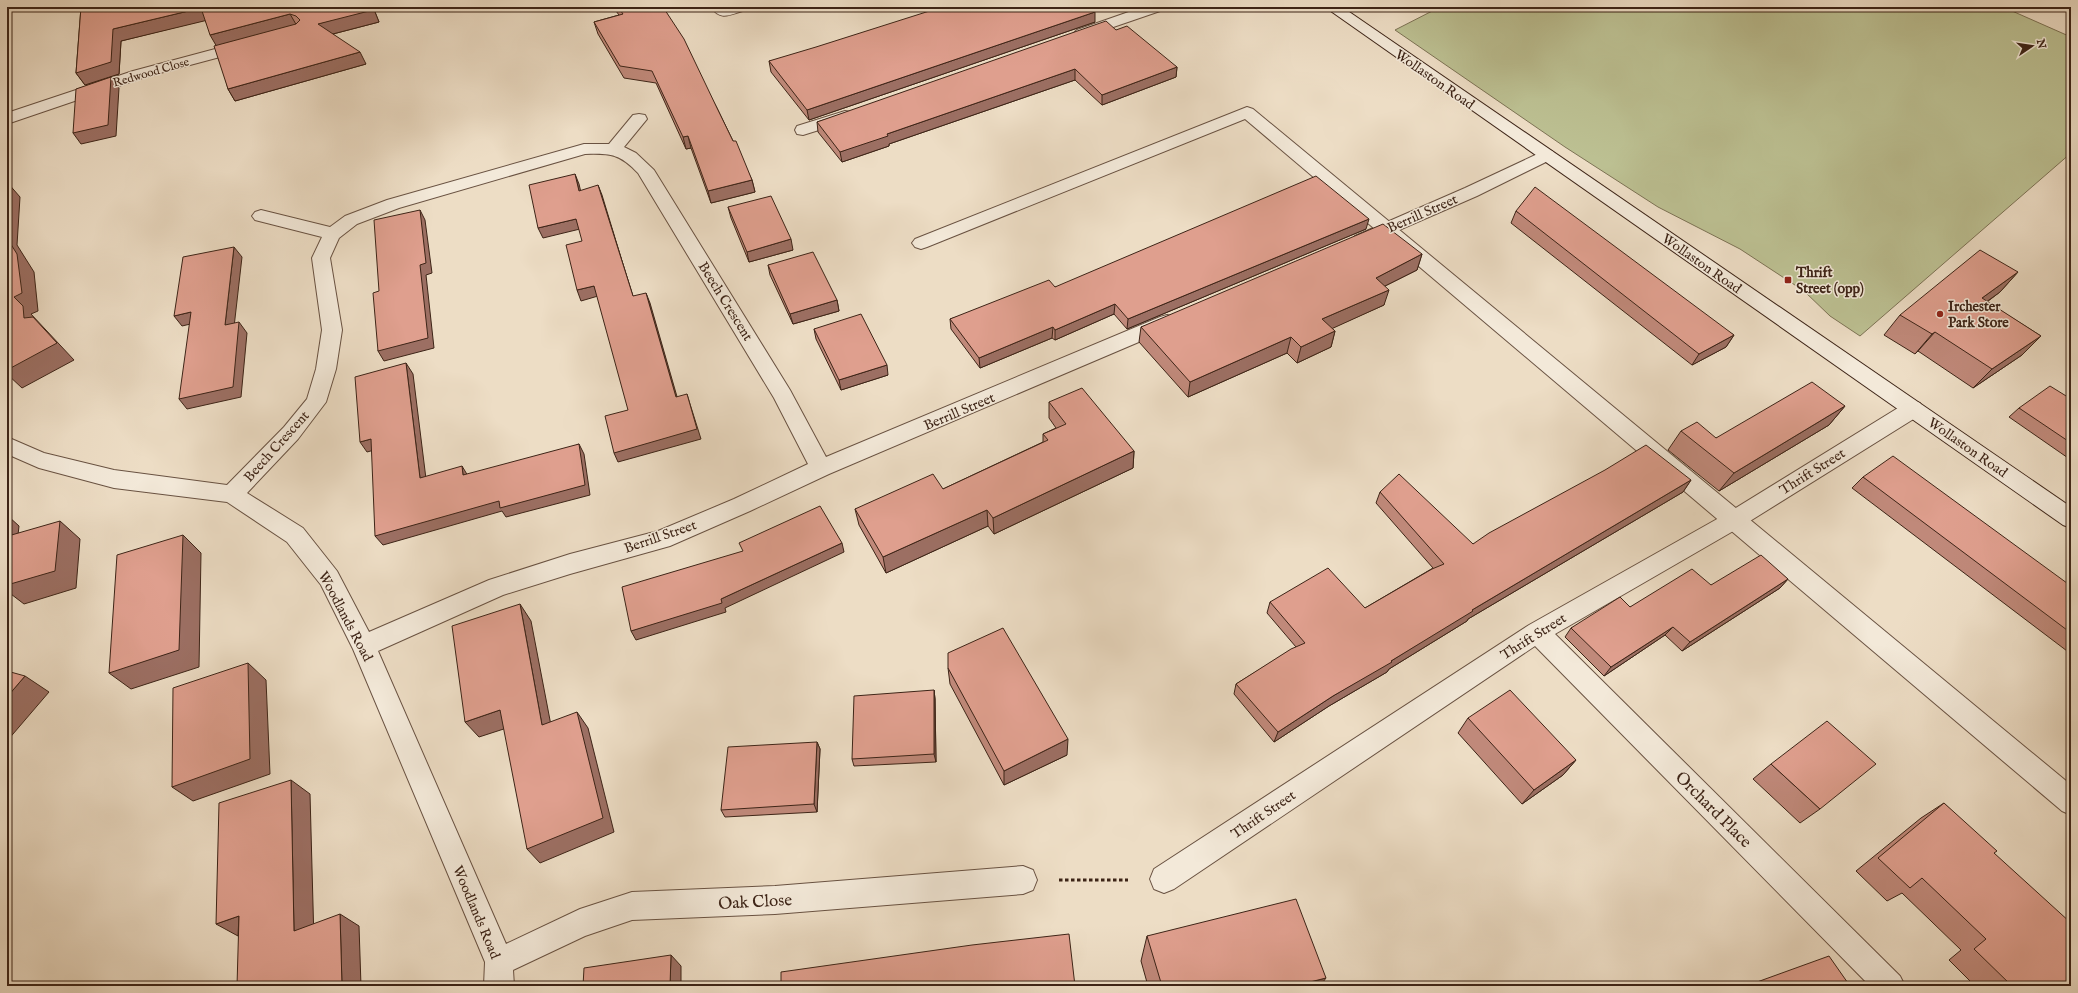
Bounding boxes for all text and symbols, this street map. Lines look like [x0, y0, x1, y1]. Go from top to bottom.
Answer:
north arrow [2012, 26, 2052, 66]
text: N [2033, 37, 2049, 51]
street label: Wollaston Road [1391, 46, 1478, 114]
street label: Redwood Close [111, 54, 191, 91]
street label: Berrill Street [1384, 190, 1461, 237]
street label: Wollaston Road [1658, 230, 1745, 298]
street label: Beech Crescent [694, 259, 757, 345]
place label: Thrift Street (opp) [1795, 264, 1864, 298]
marker: Thrift Street (opp) [1783, 275, 1793, 285]
place label: Irchester Park Store [1948, 298, 2009, 332]
marker: Irchester Park Store [1935, 309, 1945, 319]
street label: Berrill Street [921, 389, 998, 435]
street label: Beech Crescent [240, 407, 314, 486]
street label: Wollaston Road [1924, 414, 2011, 482]
street label: Thrift Street [1776, 444, 1849, 499]
street label: Berrill Street [622, 516, 699, 558]
street label: Woodlands Road [314, 568, 377, 665]
street label: Thrift Street [1497, 609, 1570, 664]
street label: Orchard Place [1670, 767, 1756, 853]
street label: Thrift Street [1228, 786, 1300, 843]
street label: Woodlands Road [448, 863, 504, 962]
street label: Oak Close [718, 890, 793, 915]

